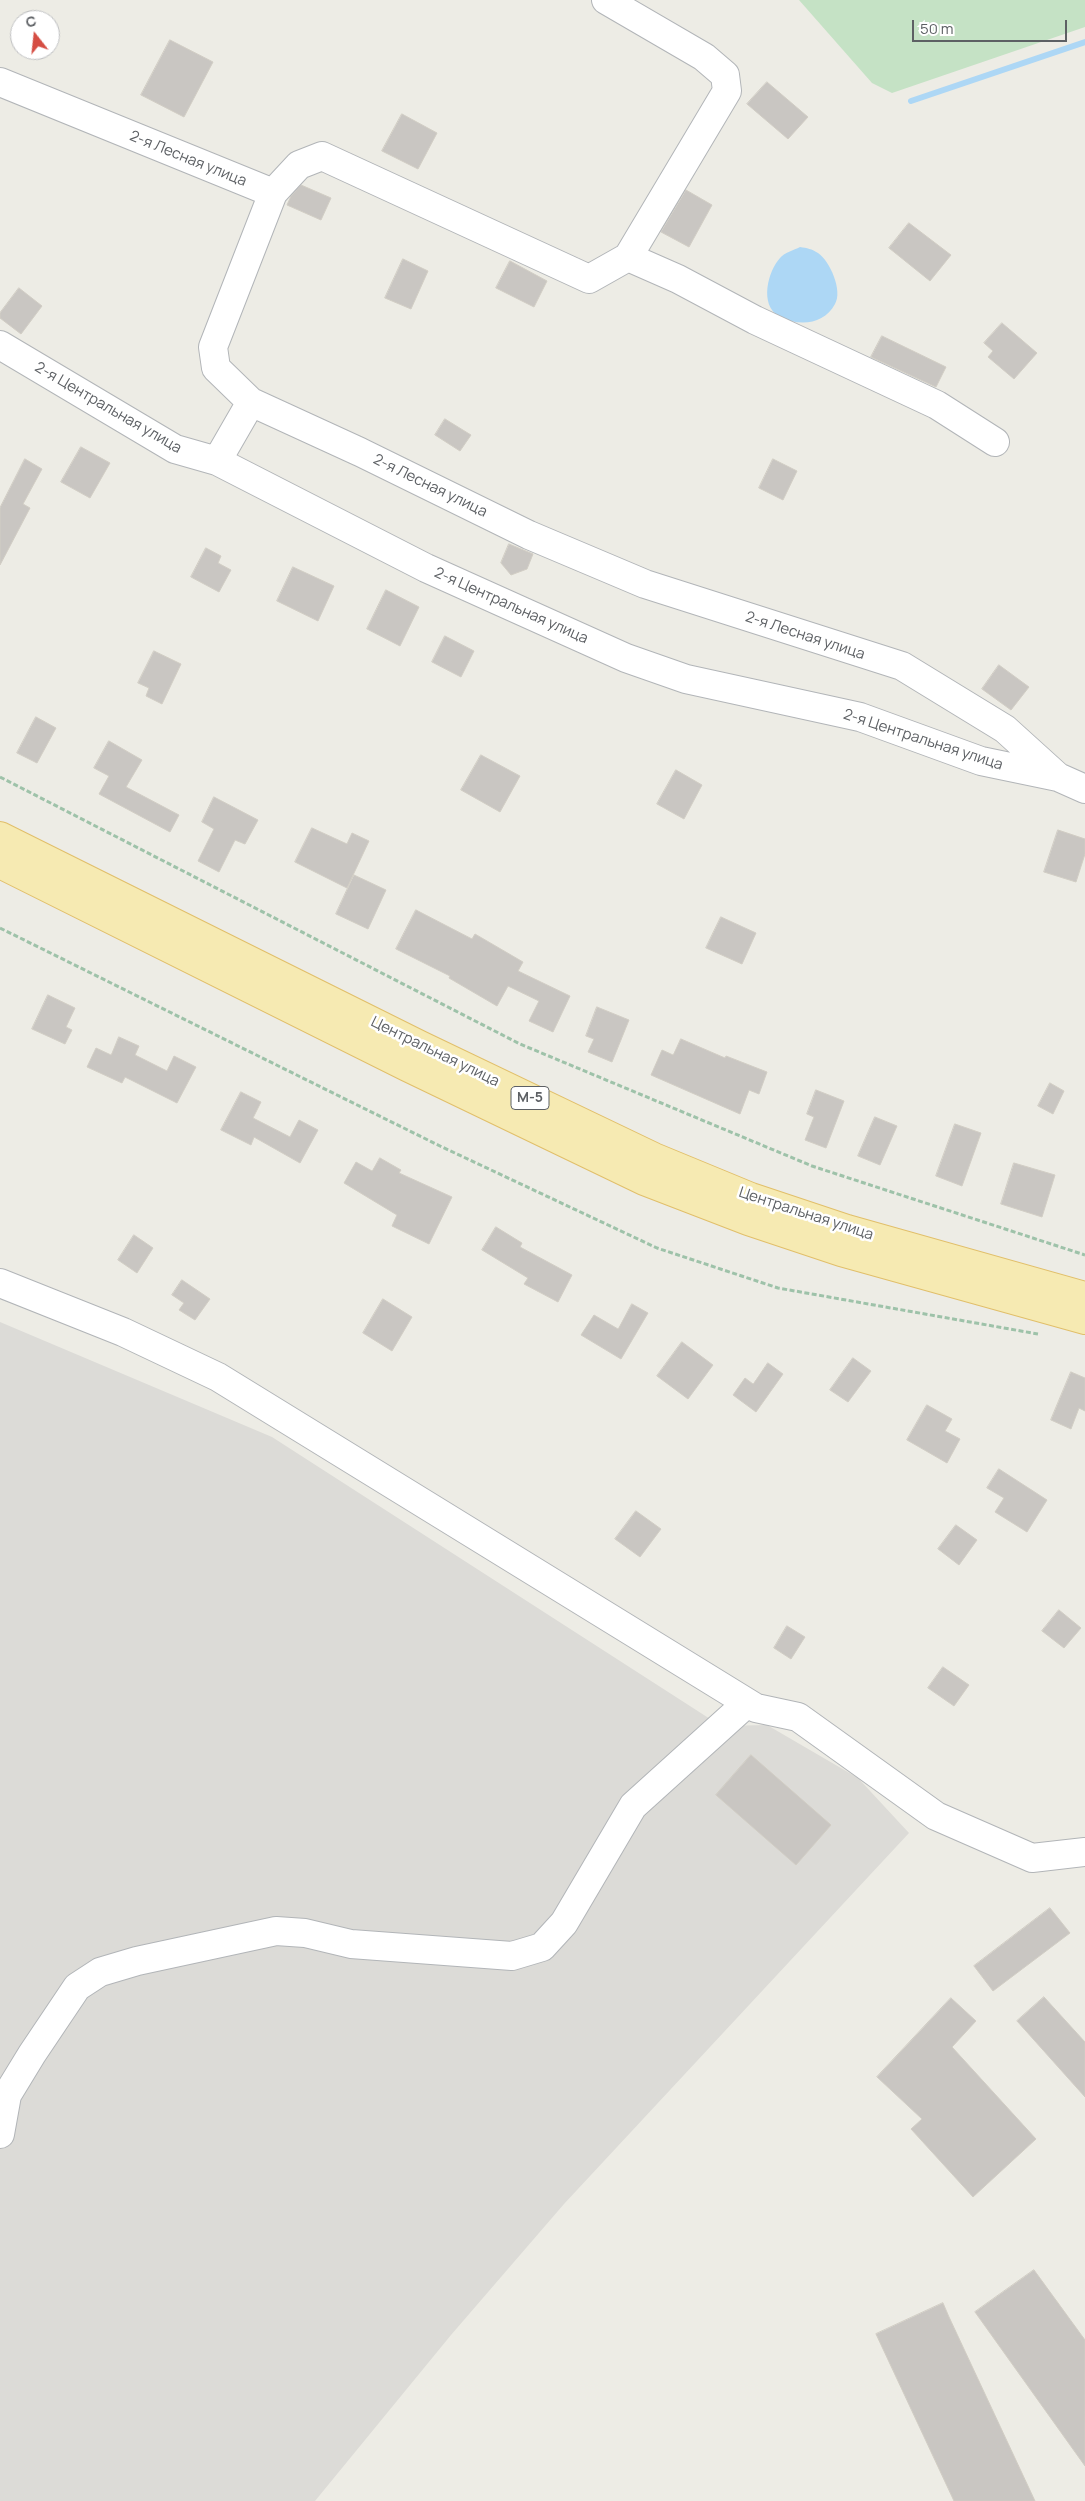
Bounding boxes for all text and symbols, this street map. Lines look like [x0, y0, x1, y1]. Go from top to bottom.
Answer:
north arrow [10, 10, 60, 60]
scale bar [915, 10, 1070, 42]
text: С [23, 11, 39, 32]
text: 50 m [920, 18, 954, 39]
street label: 2-я Лесная улица [127, 127, 249, 191]
street label: 2-я Центральная улица [31, 359, 185, 457]
street label: 2-я Лесная улица [370, 451, 490, 521]
street label: 2-я Центральная улица [431, 564, 591, 648]
street label: 2-я Лесная улица [743, 608, 867, 664]
street label: 2-я Центральная улица [841, 706, 1005, 774]
street label: Центральная улица [368, 1013, 502, 1091]
road number: М-5 [511, 1086, 549, 1110]
street label: Центральная улица [736, 1184, 876, 1244]

